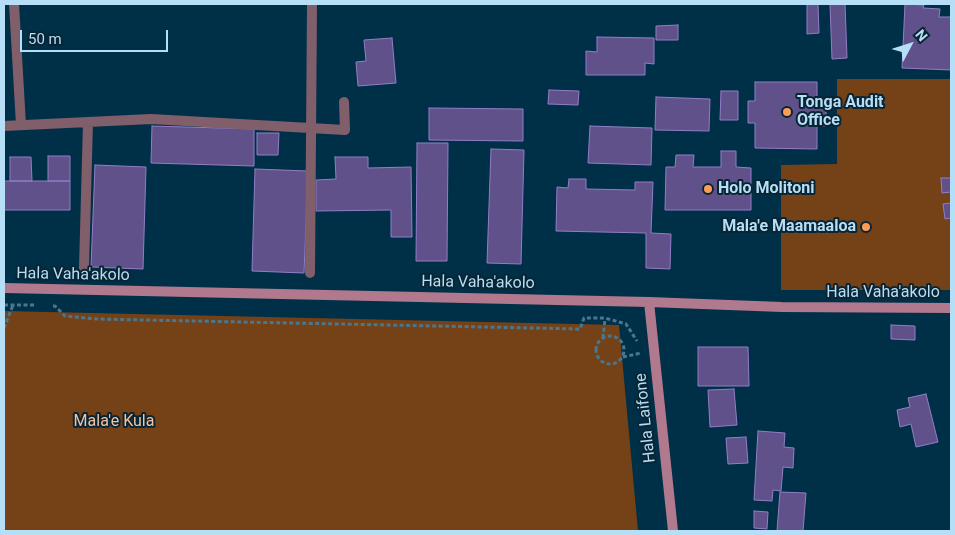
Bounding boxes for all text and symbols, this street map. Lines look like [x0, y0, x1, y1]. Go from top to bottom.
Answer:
scale bar [22, 20, 170, 52]
north arrow [885, 20, 935, 70]
text: N [912, 26, 931, 44]
text: 50 m [28, 30, 62, 48]
place label: Tonga Audit Office [797, 93, 884, 131]
marker: Tonga Audit Office [781, 106, 793, 118]
place label: Holo Molitoni [718, 179, 815, 199]
marker: Holo Molitoni [702, 183, 714, 195]
place label: Mala'e Maamaaloa [722, 217, 856, 237]
marker: Mala'e Maamaaloa [860, 221, 872, 233]
street label: Hala Vaha'akolo [16, 264, 130, 286]
street label: Hala Vaha'akolo [421, 272, 535, 294]
street label: Hala Vaha'akolo [826, 283, 940, 303]
street label: Hala Laifone [632, 372, 660, 464]
park label: Mala'e Kula [74, 412, 154, 432]

